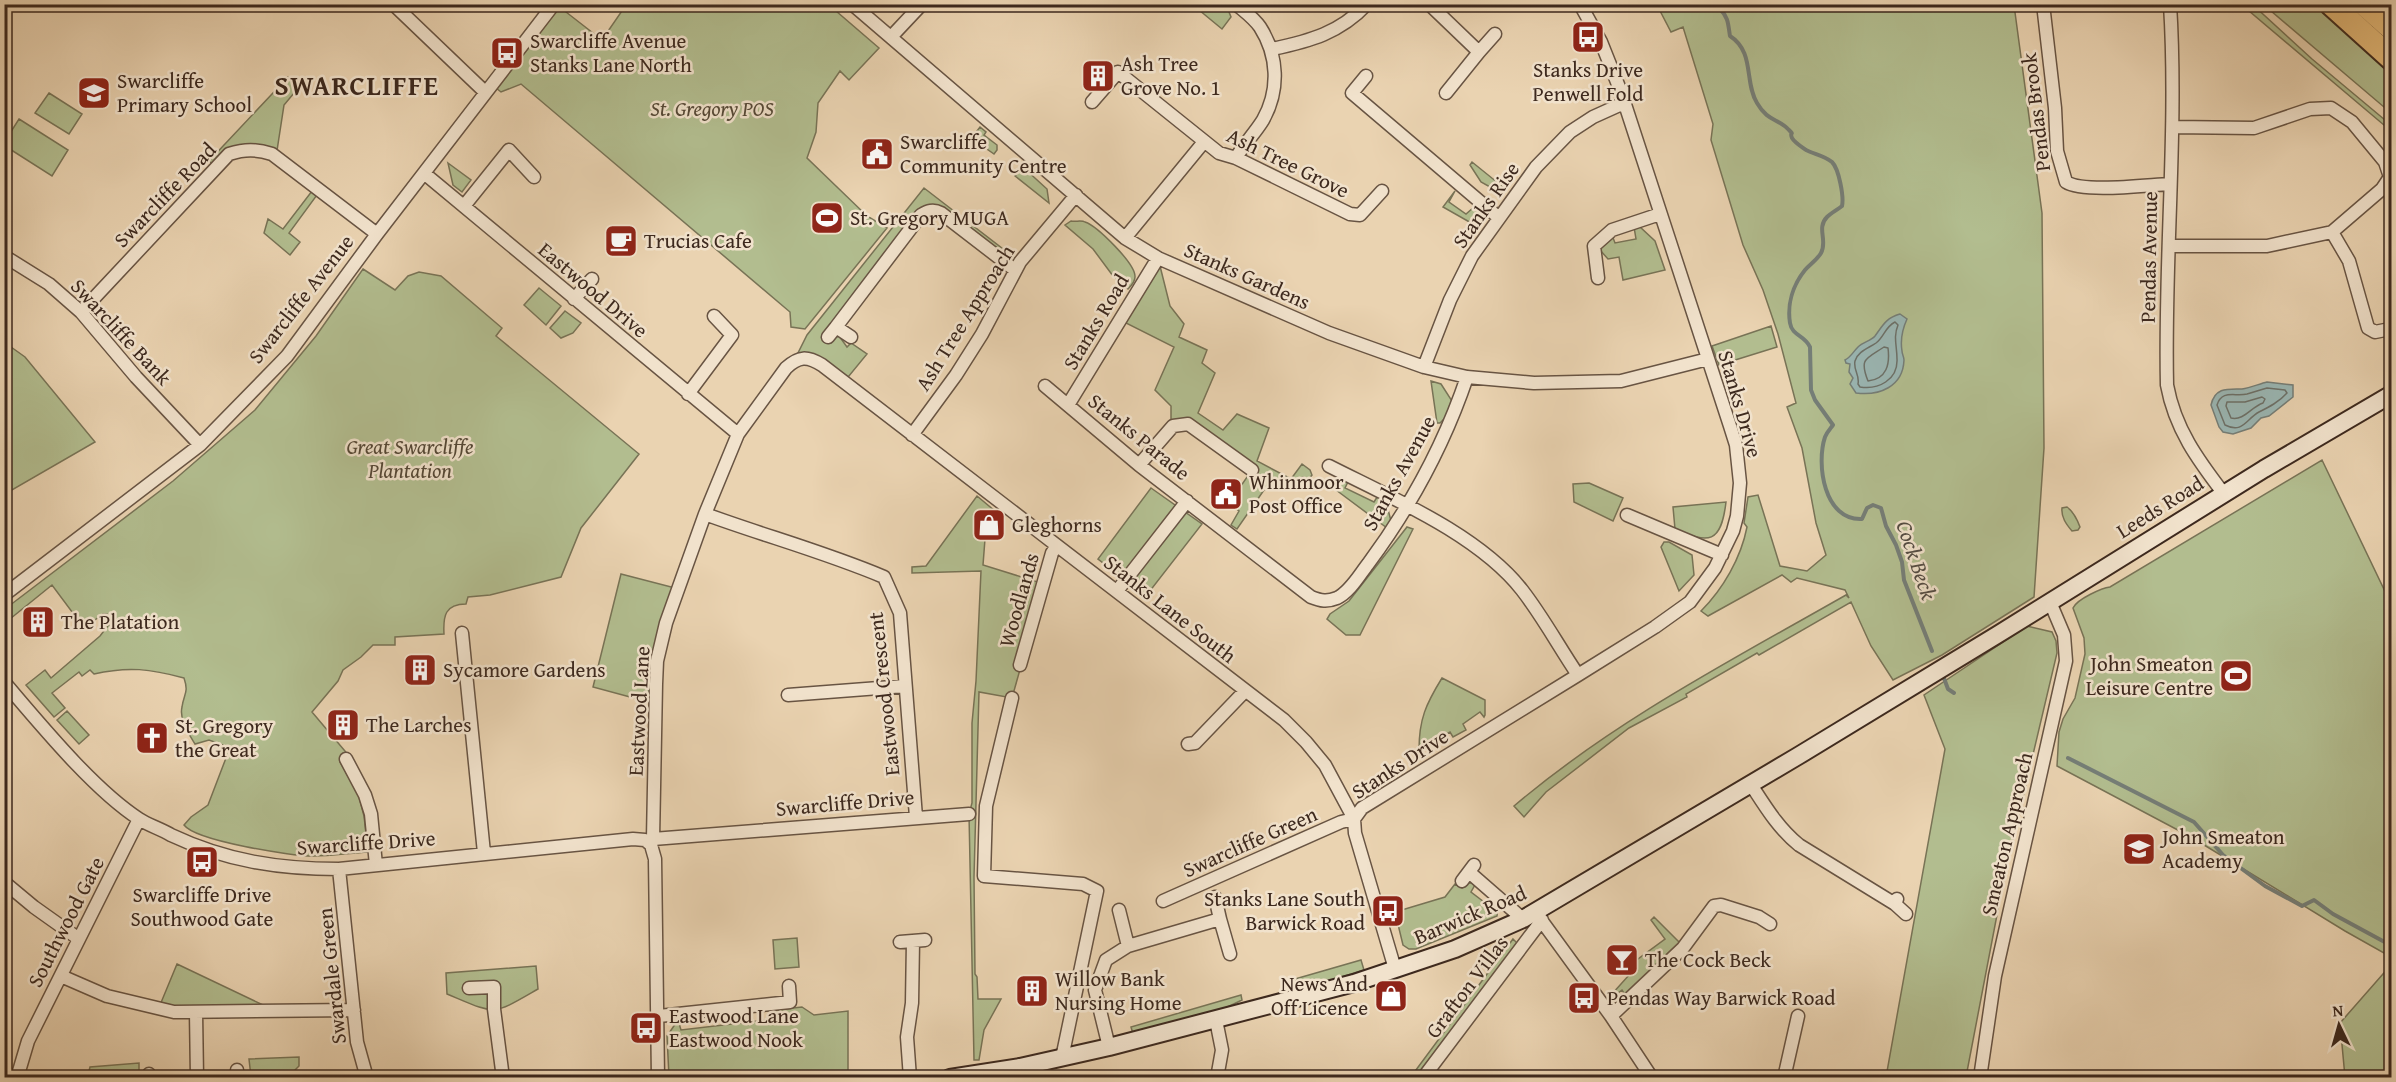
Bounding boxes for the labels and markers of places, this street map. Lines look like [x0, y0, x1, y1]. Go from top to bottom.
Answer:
bus stop icon: Stanks Drive Penwell Fold [1570, 19, 1606, 55]
place label: Swarcliffe Avenue Stanks Lane North [530, 25, 692, 80]
bus stop icon: Swarcliffe Avenue Stanks Lane North [489, 35, 525, 71]
place label: Ash Tree Grove No. 1 [1121, 48, 1221, 103]
place label: Stanks Drive Penwell Fold [1533, 54, 1644, 109]
building icon: Ash Tree Grove No. 1 [1080, 58, 1116, 94]
place label: Swarcliffe Primary School [117, 65, 252, 120]
school or university icon: Swarcliffe Primary School [76, 75, 112, 111]
place label: Swarcliffe Community Centre [900, 126, 1067, 181]
public building icon: Swarcliffe Community Centre [859, 136, 895, 172]
sports icon: St. Gregory MUGA [809, 200, 845, 236]
place label: St. Gregory MUGA [850, 202, 1009, 233]
cafe icon: Trucias Cafe [603, 223, 639, 259]
place label: Trucias Cafe [644, 225, 752, 256]
place label: Whinmoor Post Office [1249, 466, 1344, 521]
public building icon: Whinmoor Post Office [1208, 476, 1244, 512]
shop icon: Gleghorns [971, 507, 1007, 543]
place label: Gleghorns [1012, 509, 1102, 540]
building icon: The Platation [20, 604, 56, 640]
place label: The Platation [61, 606, 180, 637]
place label: John Smeaton Leisure Centre [2086, 648, 2213, 703]
building icon: Sycamore Gardens [402, 652, 438, 688]
place label: Sycamore Gardens [443, 654, 606, 685]
sports icon: John Smeaton Leisure Centre [2218, 658, 2254, 694]
building icon: The Larches [325, 707, 361, 743]
place label: The Larches [366, 709, 472, 740]
place label: St. Gregory the Great [175, 710, 274, 765]
church icon: St. Gregory the Great [134, 720, 170, 756]
place label: John Smeaton Academy [2159, 821, 2285, 876]
school or university icon: John Smeaton Academy [2121, 831, 2157, 867]
bus stop icon: Swarcliffe Drive Southwood Gate [184, 844, 220, 880]
place label: Swarcliffe Drive Southwood Gate [131, 879, 274, 934]
place label: Stanks Lane South Barwick Road [1204, 883, 1366, 938]
bus stop icon: Stanks Lane South Barwick Road [1370, 893, 1406, 929]
bar icon: The Cock Beck [1604, 942, 1640, 978]
place label: The Cock Beck [1645, 944, 1771, 975]
place label: Willow Bank Nursing Home [1055, 963, 1182, 1018]
place label: News And Off Licence [1271, 968, 1369, 1023]
building icon: Willow Bank Nursing Home [1014, 973, 1050, 1009]
shop icon: News And Off Licence [1373, 978, 1409, 1014]
bus stop icon: Pendas Way Barwick Road [1566, 980, 1602, 1016]
place label: Pendas Way Barwick Road [1607, 982, 1836, 1013]
place label: Eastwood Lane Eastwood Nook [669, 1000, 803, 1055]
bus stop icon: Eastwood Lane Eastwood Nook [628, 1010, 664, 1046]

